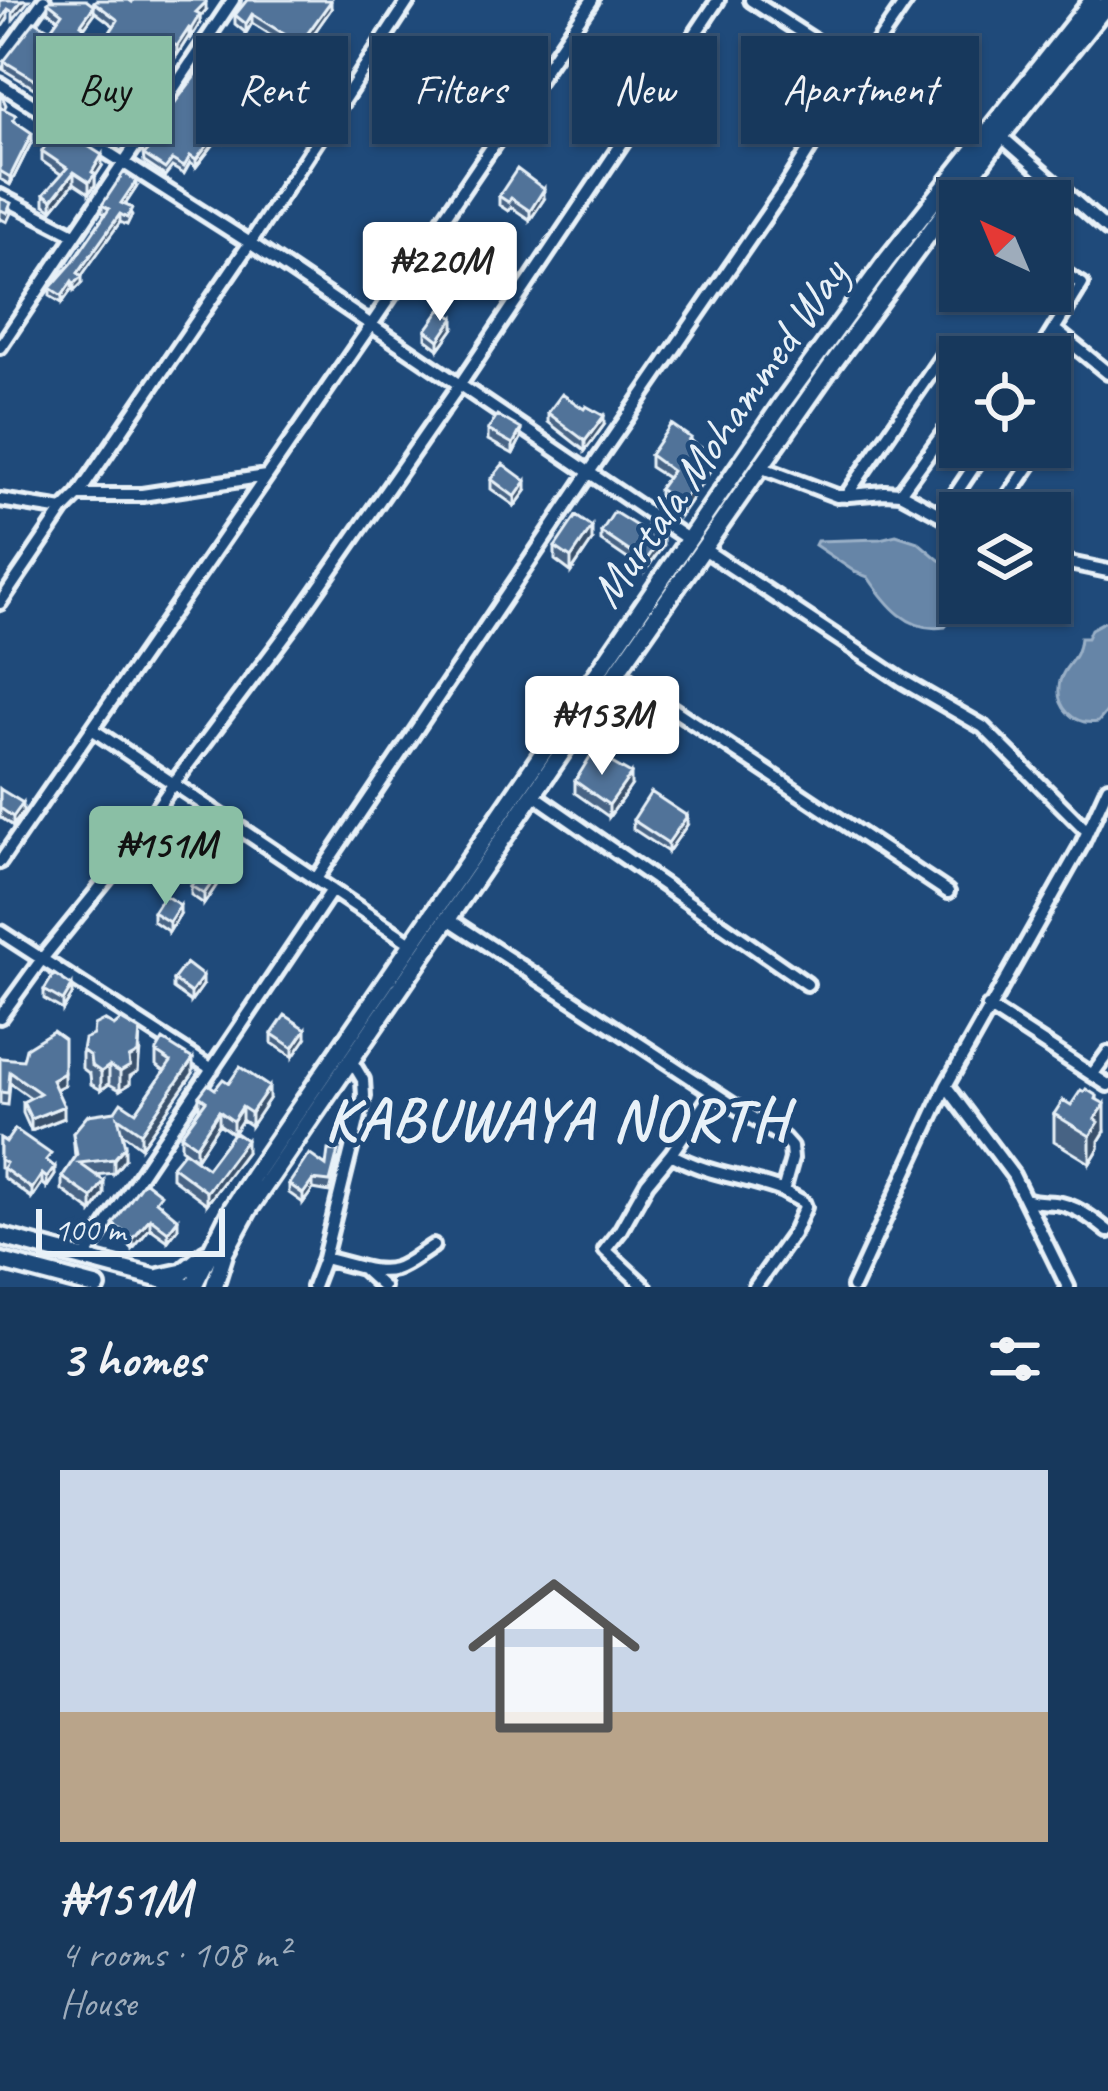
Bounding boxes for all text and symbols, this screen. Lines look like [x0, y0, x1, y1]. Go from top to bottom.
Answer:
chip: Buy [36, 36, 172, 144]
chip: Rent [196, 36, 348, 144]
chip: Filters [372, 36, 548, 144]
chip: New [572, 36, 717, 144]
chip: Apartment [741, 36, 979, 144]
north arrow [939, 180, 1071, 312]
map controls [939, 180, 1071, 624]
pin: ₦220M [356, 222, 524, 324]
text: ₦220M [390, 236, 490, 285]
street label: Murtala Mohammed Way [576, 245, 863, 619]
button: locate [939, 336, 1071, 468]
button: layers [939, 492, 1071, 624]
pin: ₦153M [518, 676, 686, 778]
text: ₦153M [552, 690, 652, 739]
pin: ₦151M [82, 806, 250, 908]
text: ₦151M [116, 820, 216, 869]
district label: KABUWAYA NORTH [325, 1081, 797, 1157]
scale bar [36, 1203, 225, 1256]
text: 100 m [54, 1209, 125, 1251]
icon: filters [982, 1326, 1048, 1392]
text: 3 homes [60, 1327, 204, 1391]
icon: home [446, 1548, 662, 1764]
text: ₦151M [60, 1866, 190, 1930]
text: 4 rooms · 108 m² [60, 1930, 288, 1979]
text: House [60, 1979, 136, 2028]

